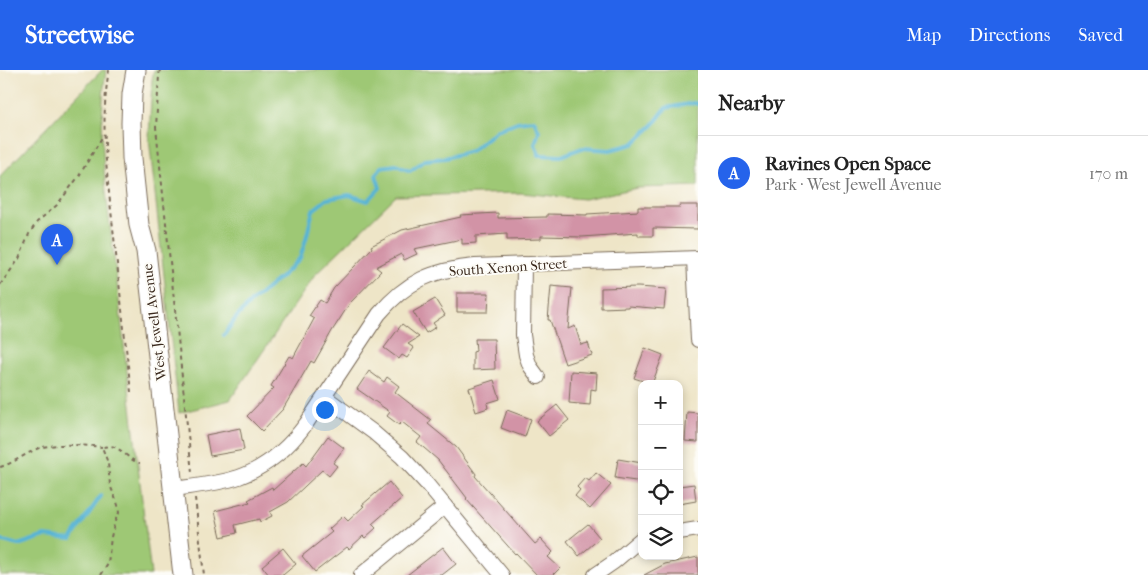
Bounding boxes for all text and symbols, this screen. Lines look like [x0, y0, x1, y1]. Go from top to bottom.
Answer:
text: Streetwise [25, 21, 134, 49]
text: Map [907, 25, 941, 46]
text: Directions [969, 25, 1050, 46]
text: Saved [1078, 25, 1123, 46]
text: Nearby [718, 91, 784, 115]
text: Ravines Open Space [765, 153, 931, 175]
text: A [729, 164, 739, 183]
text: 170 m [1089, 164, 1128, 183]
text: Park · West Jewell Avenue [765, 175, 941, 194]
pin: A [41, 224, 73, 265]
street label: South Xenon Street [448, 255, 568, 280]
street label: West Jewell Avenue [139, 262, 170, 382]
map controls [638, 380, 683, 560]
button: + [638, 380, 683, 425]
your location [312, 397, 338, 423]
button: − [638, 425, 683, 470]
button: locate [638, 470, 683, 515]
button: layers [638, 515, 683, 560]

